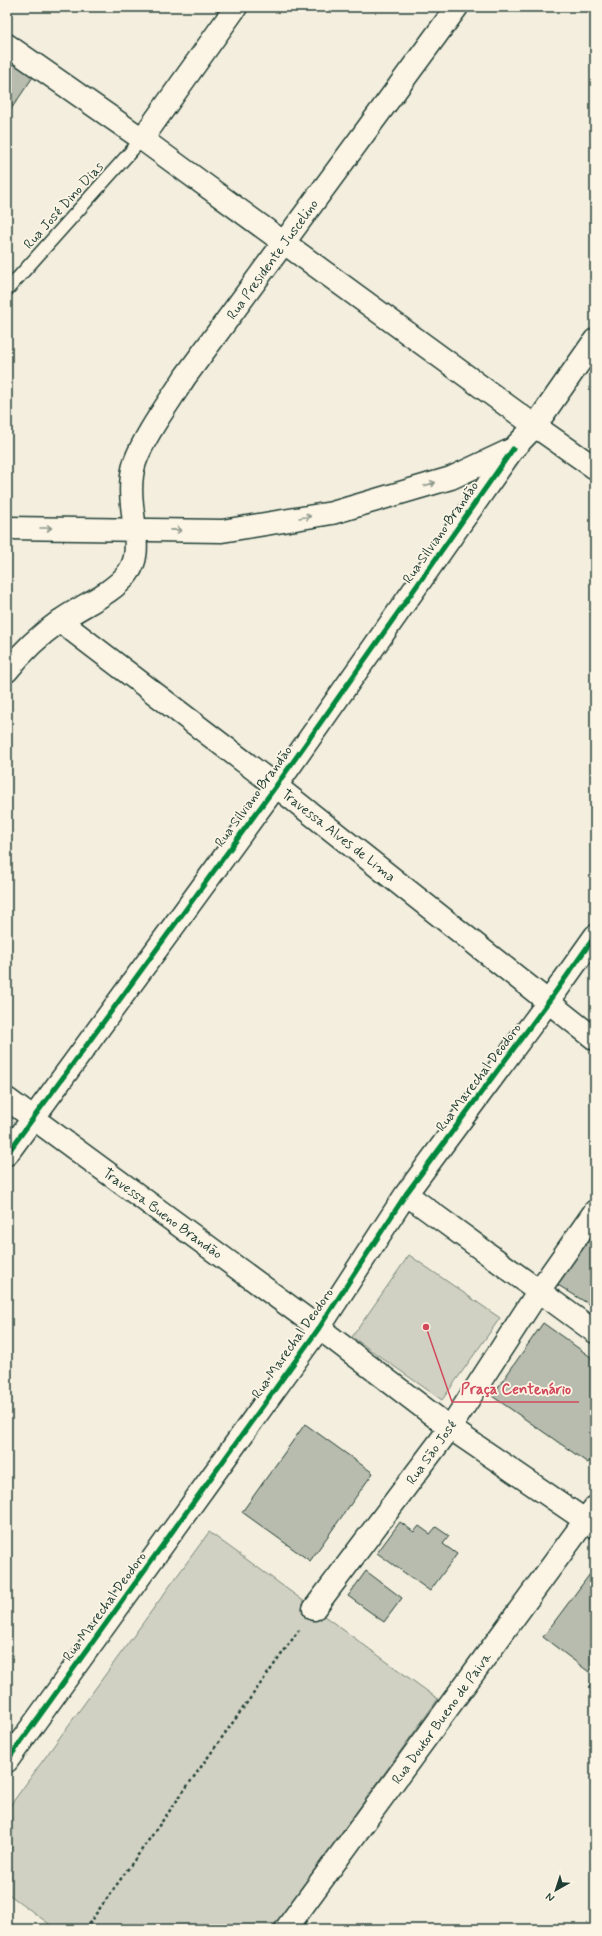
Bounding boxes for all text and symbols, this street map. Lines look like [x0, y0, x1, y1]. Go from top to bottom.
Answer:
street label: Rua José Dino Dias [20, 158, 108, 253]
street label: Rua Presidente Juscelino [223, 196, 323, 323]
street label: Rua Silviano Brandão [399, 478, 483, 587]
one-way arrow [424, 480, 437, 487]
one-way arrow [298, 513, 311, 521]
one-way arrow [39, 524, 52, 532]
one-way arrow [169, 526, 182, 534]
street label: Rua Silviano Brandão [211, 742, 297, 851]
street label: Travessa Alves de Lima [278, 785, 399, 886]
street label: Rua Marechal Deodoro [432, 1020, 525, 1135]
street label: Travessa Bueno Brandão [99, 1164, 226, 1263]
street label: Rua Marechal Deodoro [248, 1285, 338, 1402]
callout: Praça Centenário [452, 1375, 579, 1402]
text: Praça Centenário [461, 1380, 571, 1400]
street label: Rua São José [402, 1417, 461, 1488]
street label: Rua Marechal Deodoro [59, 1548, 151, 1665]
street label: Rua Doutor Bueno de Paiva [388, 1649, 496, 1788]
north arrow [536, 1870, 576, 1910]
text: N [543, 1889, 558, 1905]

